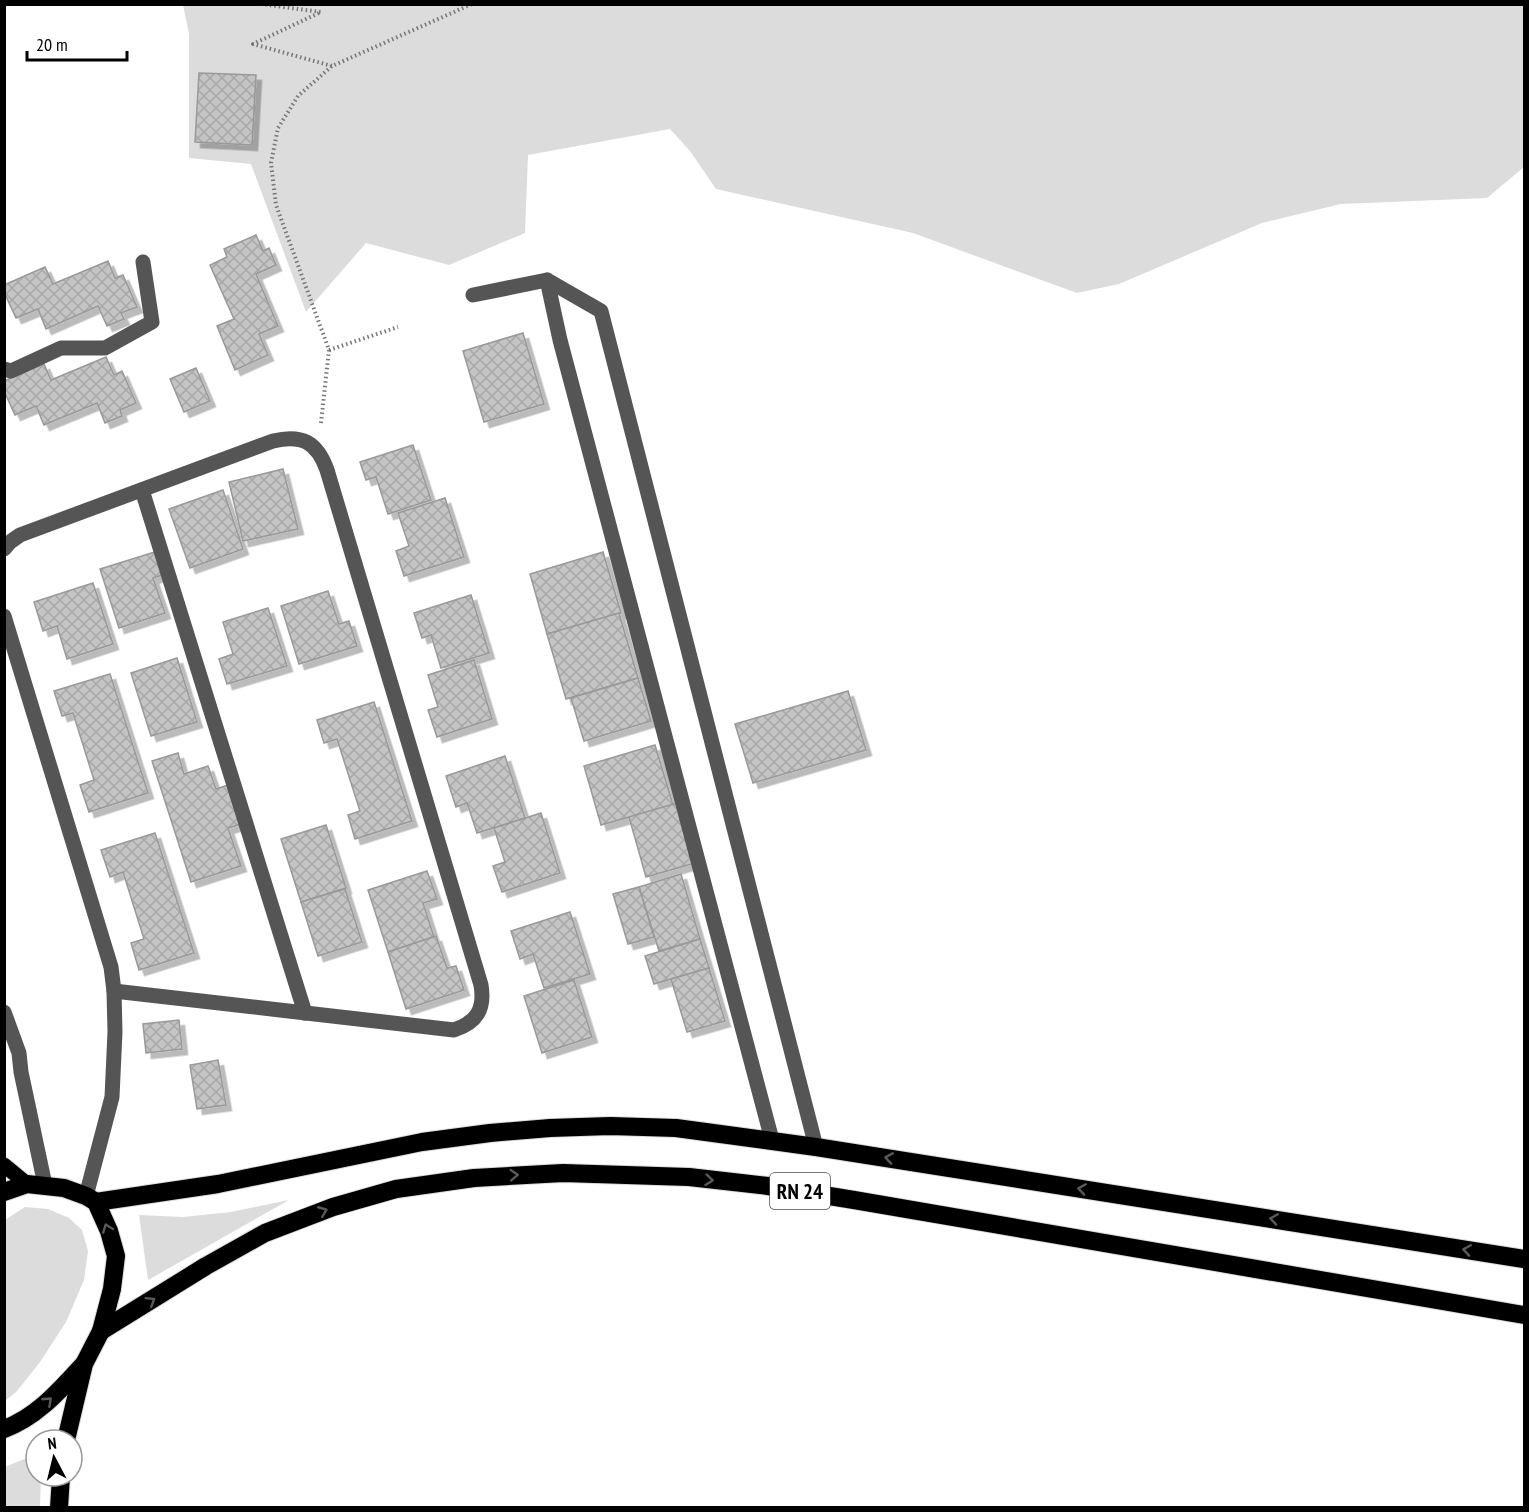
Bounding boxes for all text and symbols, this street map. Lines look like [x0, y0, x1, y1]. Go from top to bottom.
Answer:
scale bar [27, 24, 128, 62]
text: 20 m [36, 33, 68, 56]
one-way arrow [884, 1153, 894, 1165]
one-way arrow [509, 1169, 518, 1182]
one-way arrow [704, 1173, 713, 1185]
road number: RN 24 [770, 1173, 830, 1209]
one-way arrow [1077, 1183, 1086, 1195]
one-way arrow [317, 1206, 328, 1218]
one-way arrow [1270, 1214, 1279, 1226]
one-way arrow [102, 1223, 114, 1234]
one-way arrow [1462, 1244, 1472, 1257]
one-way arrow [145, 1296, 155, 1308]
one-way arrow [41, 1397, 52, 1408]
north arrow [24, 1428, 84, 1488]
text: N [47, 1433, 58, 1454]

